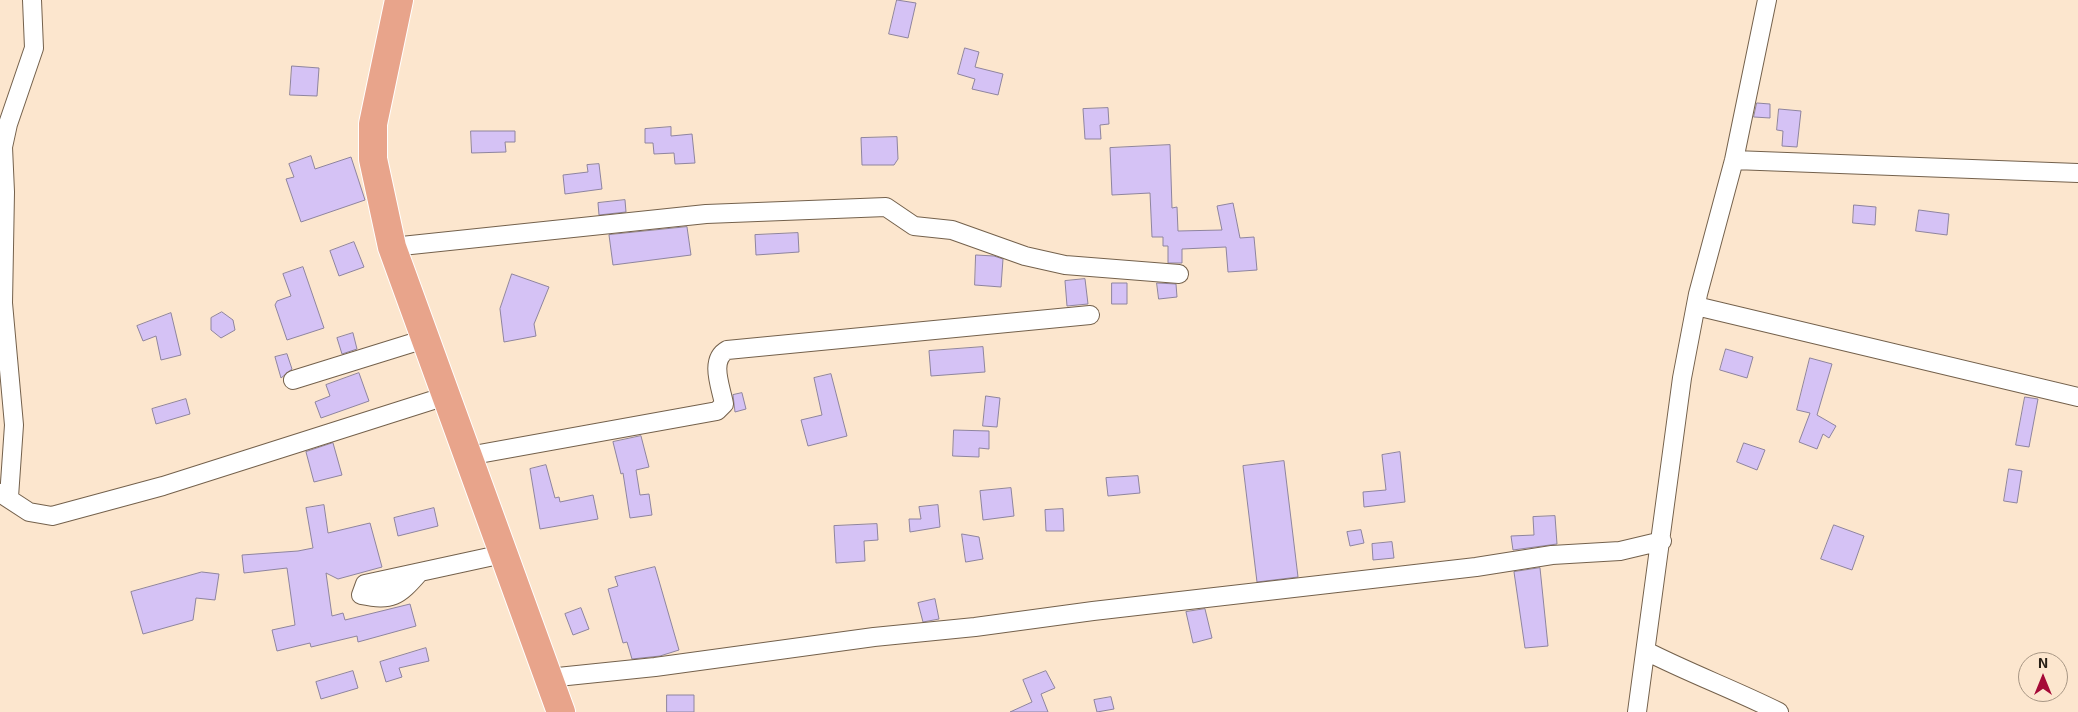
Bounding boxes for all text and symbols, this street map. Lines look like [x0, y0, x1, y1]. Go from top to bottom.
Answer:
north arrow [2018, 652, 2068, 702]
text: N [2038, 654, 2048, 671]

